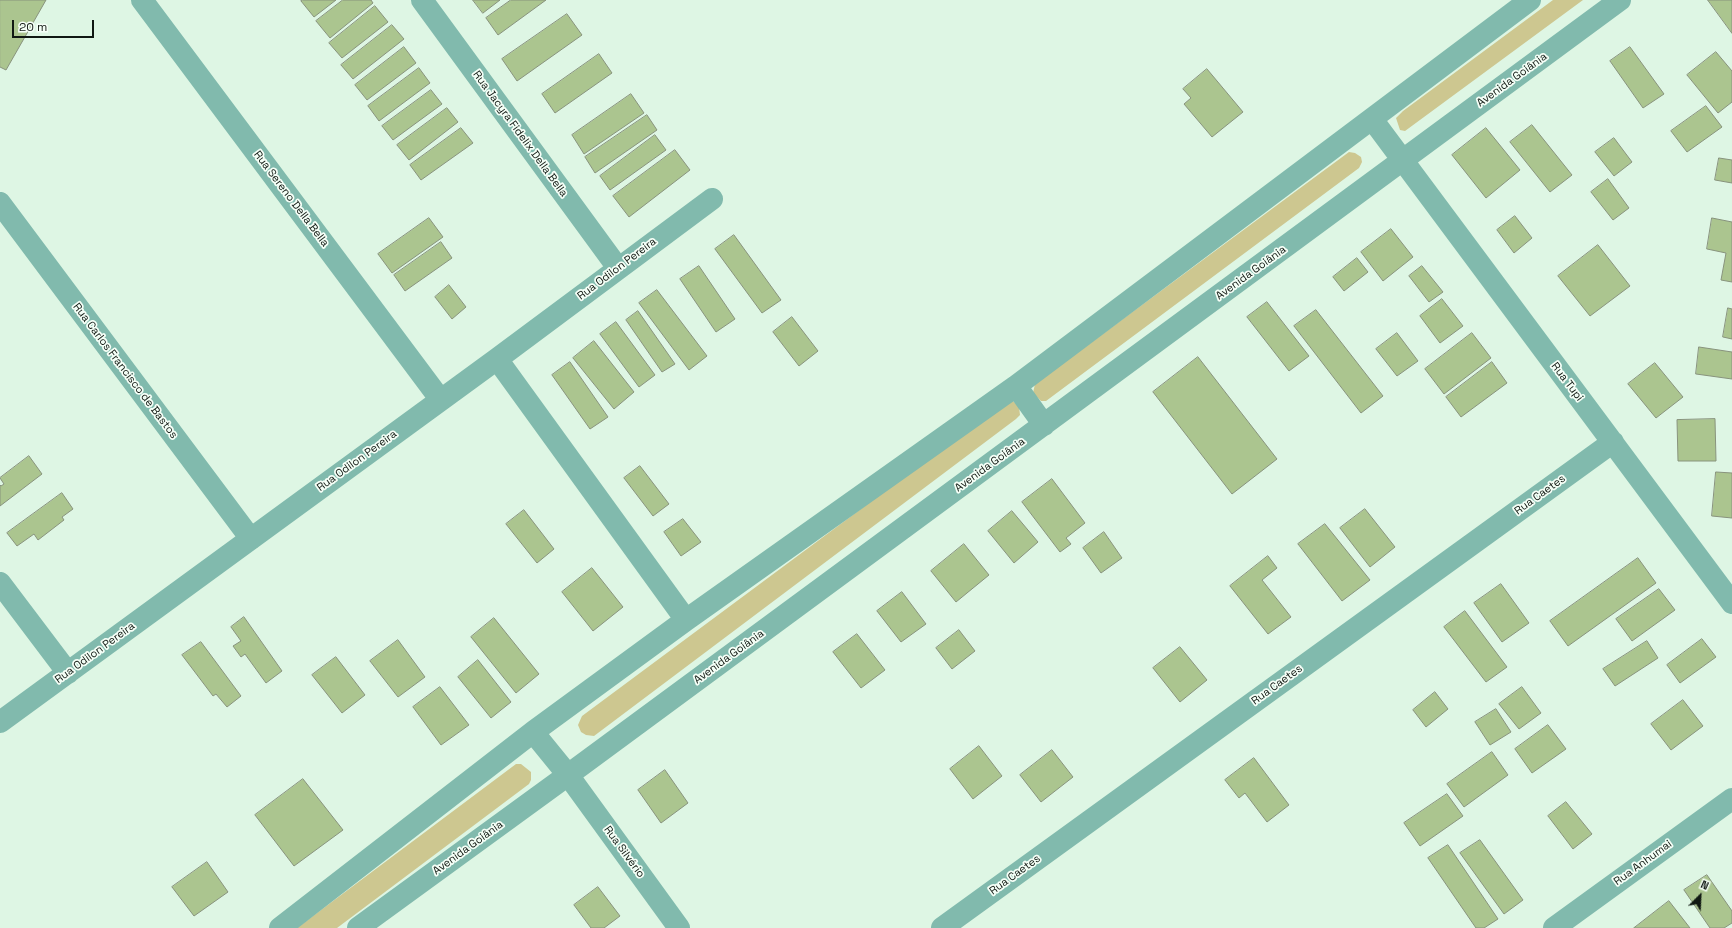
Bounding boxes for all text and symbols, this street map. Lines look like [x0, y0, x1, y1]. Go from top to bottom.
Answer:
scale bar [14, 12, 96, 38]
text: 20 m [19, 19, 47, 35]
street label: Avenida Goiânia [1474, 50, 1550, 110]
street label: Rua Jacyra Fidelix Della Bella [470, 68, 570, 200]
street label: Rua Sereno Della Bella [251, 148, 331, 250]
street label: Rua Odilon Pereira [575, 235, 659, 303]
street label: Avenida Goiânia [1213, 243, 1289, 303]
street label: Rua Carlos Francisco de Bastos [70, 301, 180, 441]
street label: Rua Tupi [1548, 360, 1586, 404]
street label: Rua Odilon Pereira [315, 428, 399, 494]
street label: Avenida Goiânia [952, 435, 1028, 495]
street label: Rua Caetes [1512, 472, 1568, 518]
street label: Rua Odilon Pereira [53, 620, 137, 686]
street label: Avenida Goiânia [691, 627, 767, 687]
street label: Rua Caetes [1249, 662, 1305, 708]
street label: Avenida Goiânia [430, 818, 506, 878]
street label: Rua Silvério [601, 824, 647, 880]
street label: Rua Anhumai [1611, 838, 1675, 888]
street label: Rua Caetes [987, 852, 1043, 898]
north arrow [1680, 876, 1720, 916]
text: N [1699, 877, 1711, 893]

